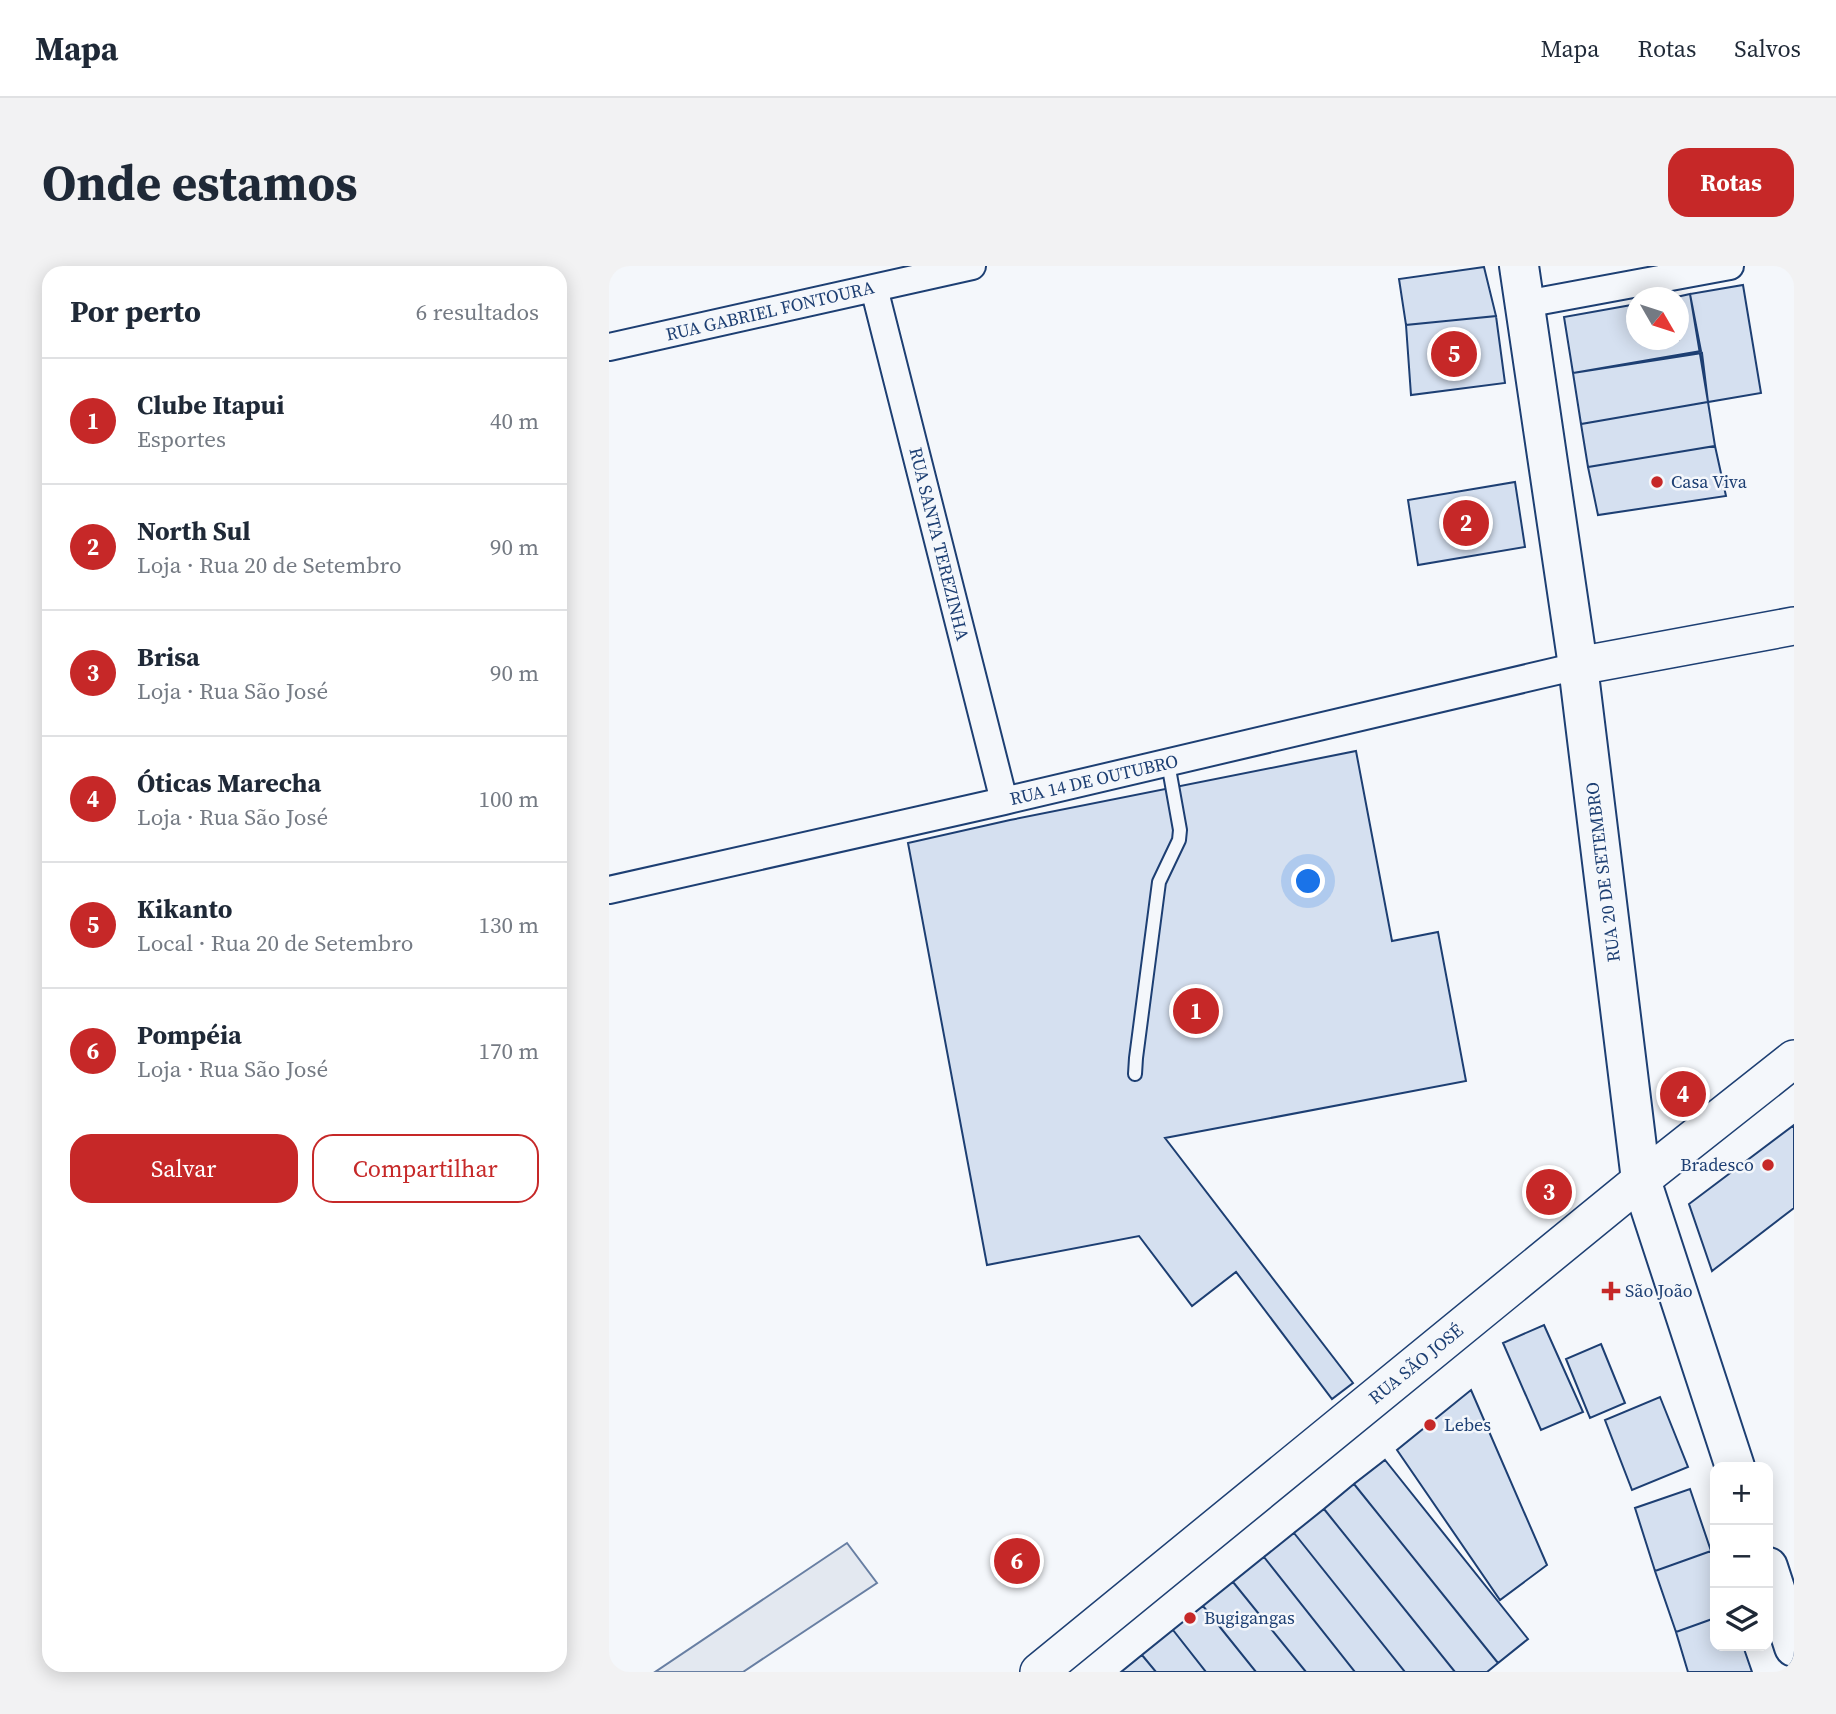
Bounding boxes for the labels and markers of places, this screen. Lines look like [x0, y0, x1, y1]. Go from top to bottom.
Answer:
pin: 5 [1431, 328, 1477, 380]
place label: Casa Viva [1671, 469, 1748, 494]
marker: Casa Viva [1649, 474, 1665, 490]
pin: 2 [1443, 497, 1489, 549]
pin: 1 [1173, 985, 1219, 1037]
pin: 4 [1660, 1068, 1706, 1120]
place label: Bradesco [1680, 1152, 1754, 1177]
marker: Bradesco [1760, 1157, 1776, 1173]
pin: 3 [1526, 1166, 1572, 1218]
place label: São João [1625, 1278, 1693, 1303]
marker: São João [1603, 1283, 1619, 1299]
place label: Lebes [1444, 1412, 1491, 1437]
marker: Lebes [1422, 1417, 1438, 1433]
pin: 6 [994, 1535, 1040, 1587]
place label: Bugigangas [1204, 1605, 1295, 1630]
marker: Bugigangas [1182, 1610, 1198, 1626]

